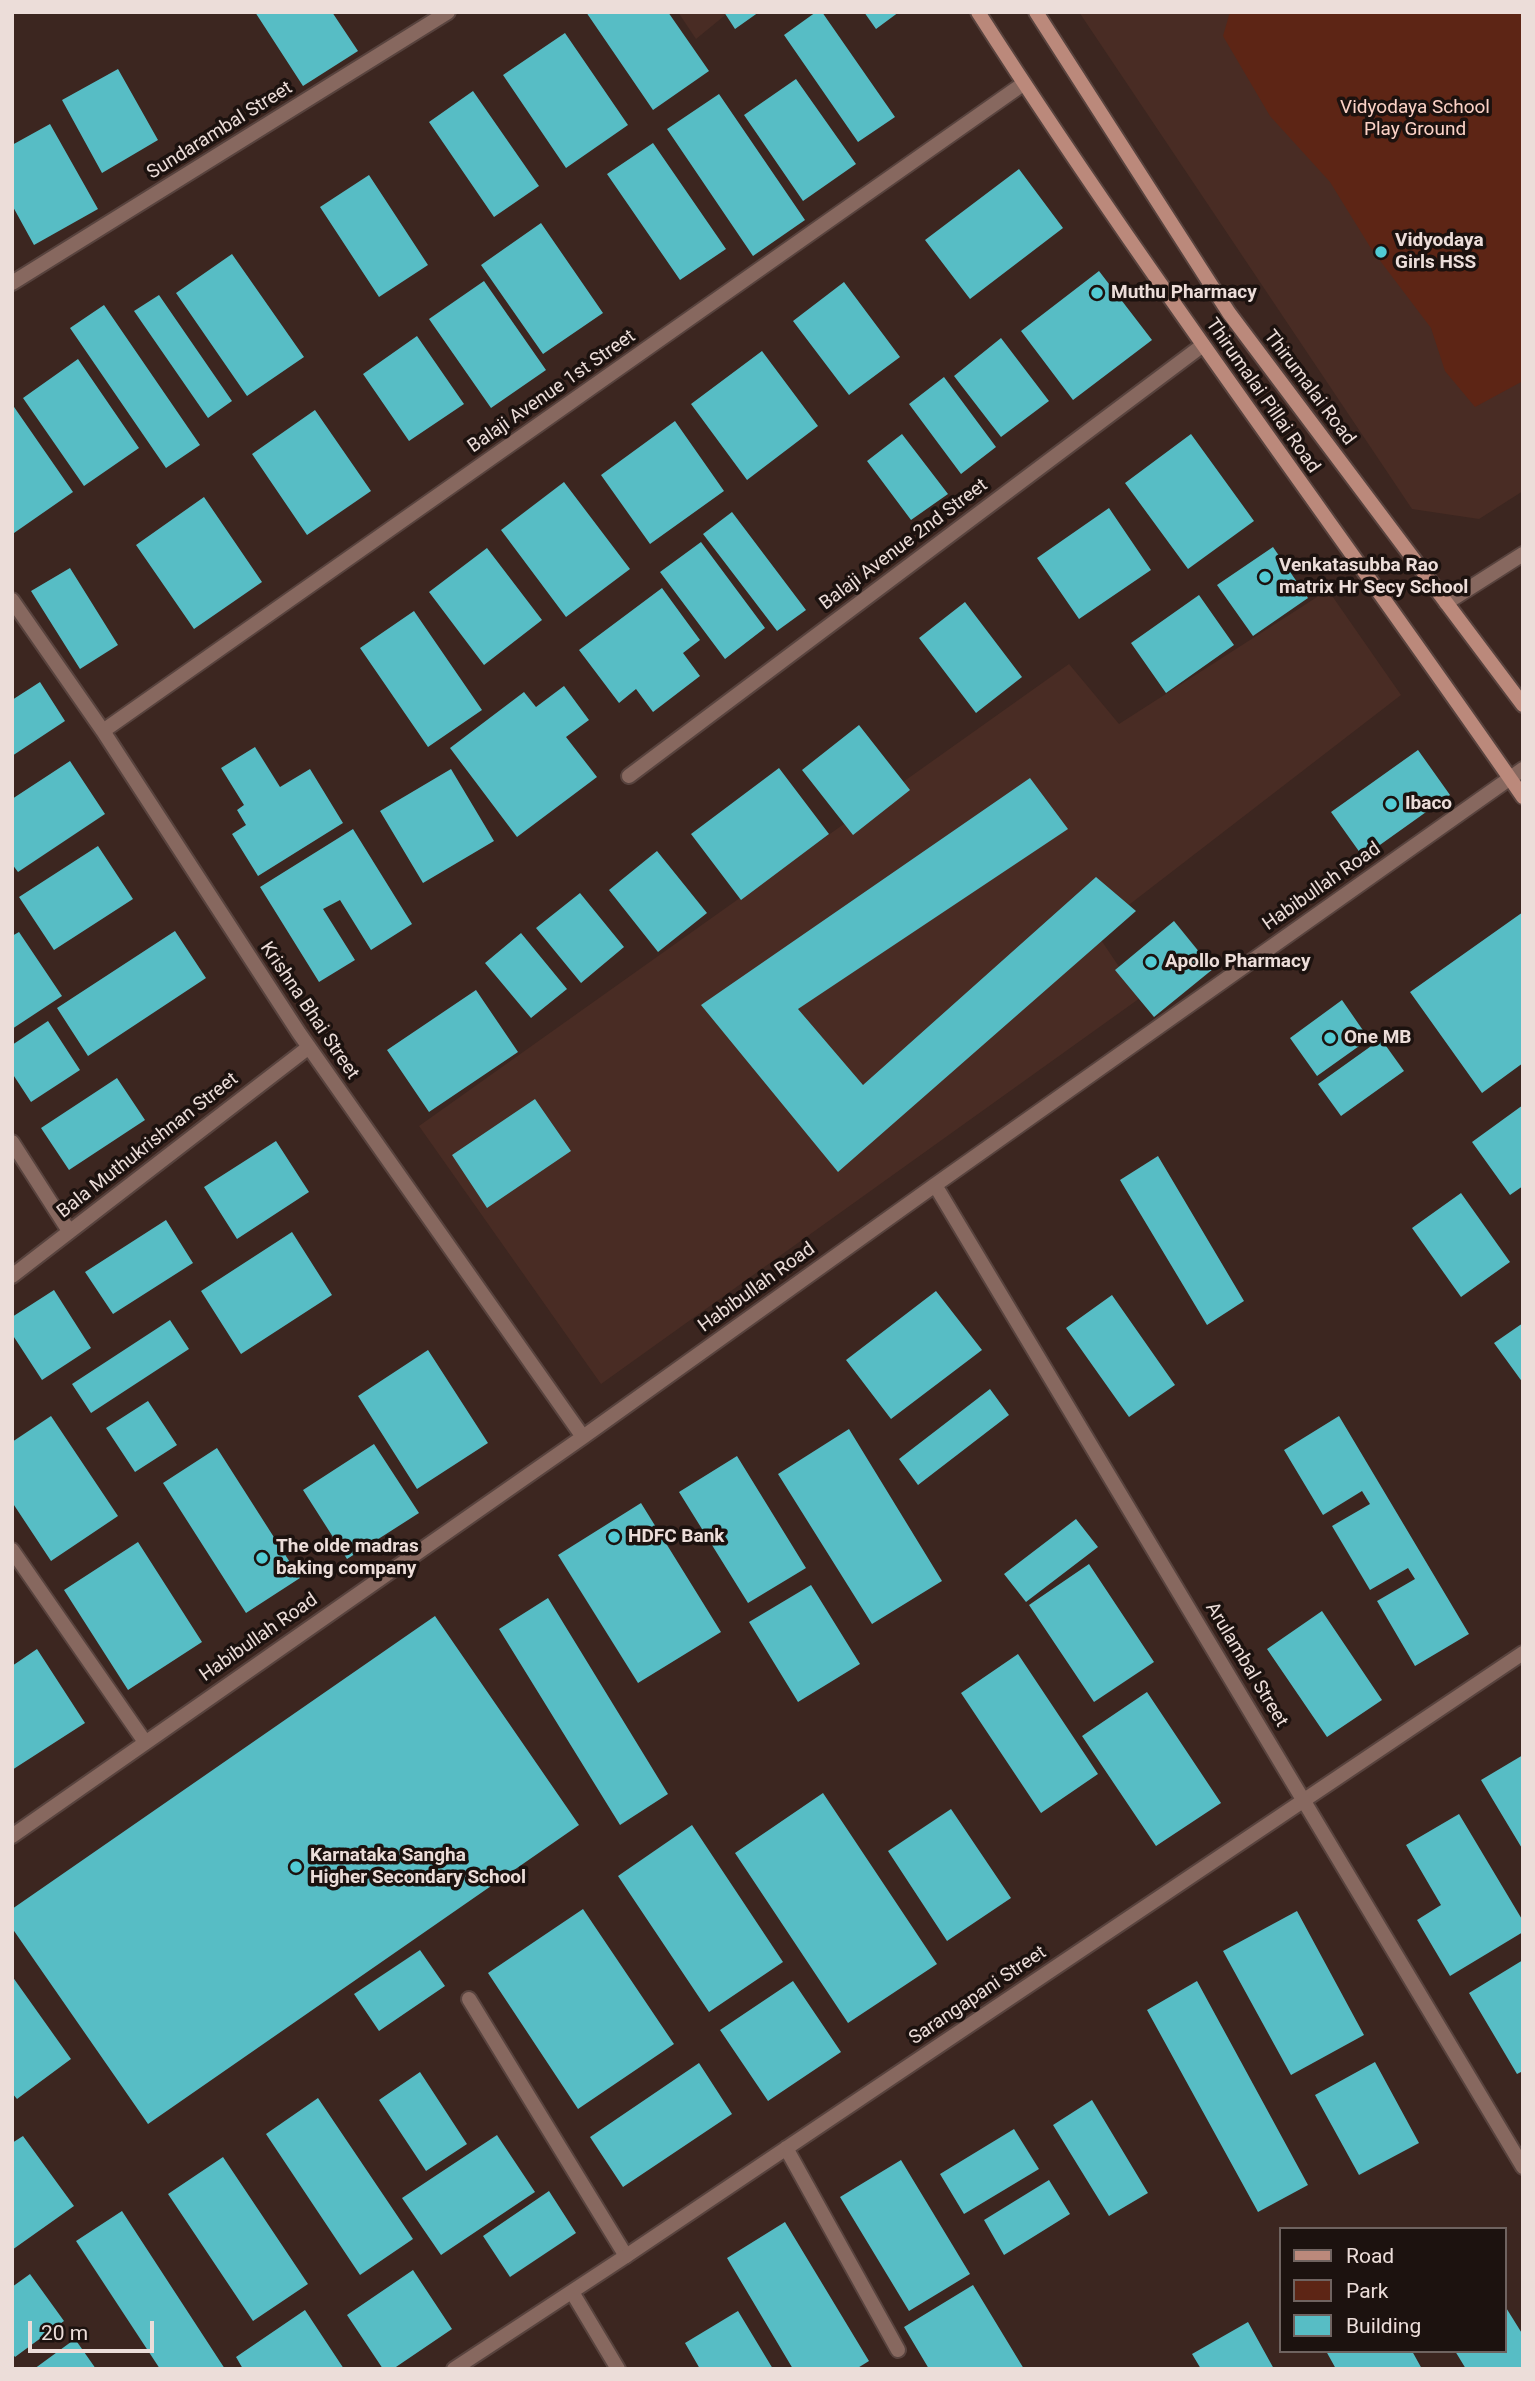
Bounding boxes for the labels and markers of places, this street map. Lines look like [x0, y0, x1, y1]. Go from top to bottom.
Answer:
place label: Vidyodaya Girls HSS [1395, 230, 1484, 274]
marker: Vidyodaya Girls HSS [1373, 244, 1389, 260]
place label: Muthu Pharmacy [1111, 282, 1257, 304]
marker: Muthu Pharmacy [1089, 285, 1105, 301]
place label: Venkatasubba Rao matrix Hr Secy School [1279, 555, 1468, 599]
marker: Venkatasubba Rao matrix Hr Secy School [1257, 569, 1273, 585]
place label: Ibaco [1405, 793, 1452, 815]
marker: Ibaco [1383, 796, 1399, 812]
place label: Apollo Pharmacy [1165, 951, 1310, 973]
marker: Apollo Pharmacy [1143, 954, 1159, 970]
place label: One MB [1344, 1027, 1411, 1049]
marker: One MB [1322, 1030, 1338, 1046]
place label: HDFC Bank [628, 1526, 724, 1548]
marker: HDFC Bank [606, 1529, 622, 1545]
place label: The olde madras baking company [276, 1536, 419, 1580]
marker: The olde madras baking company [254, 1550, 270, 1566]
place label: Karnataka Sangha Higher Secondary School [310, 1845, 526, 1889]
marker: Karnataka Sangha Higher Secondary School [288, 1859, 304, 1875]

